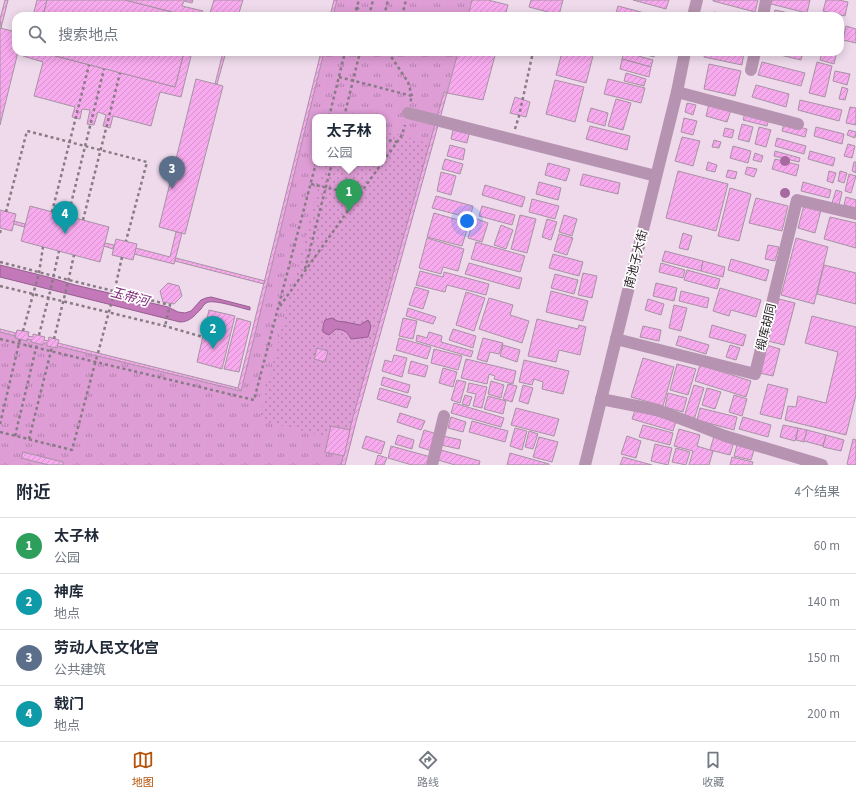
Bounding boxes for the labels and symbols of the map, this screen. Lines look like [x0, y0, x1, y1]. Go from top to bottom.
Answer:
pin: 3 [159, 156, 185, 189]
pin: 1 [336, 179, 362, 212]
pin: 4 [52, 201, 78, 234]
your location [457, 211, 477, 231]
street label: 南池子大街 [621, 228, 652, 290]
water label: 玉带河 [109, 283, 154, 311]
street label: 缎库胡同 [752, 302, 781, 352]
pin: 2 [200, 316, 226, 349]

